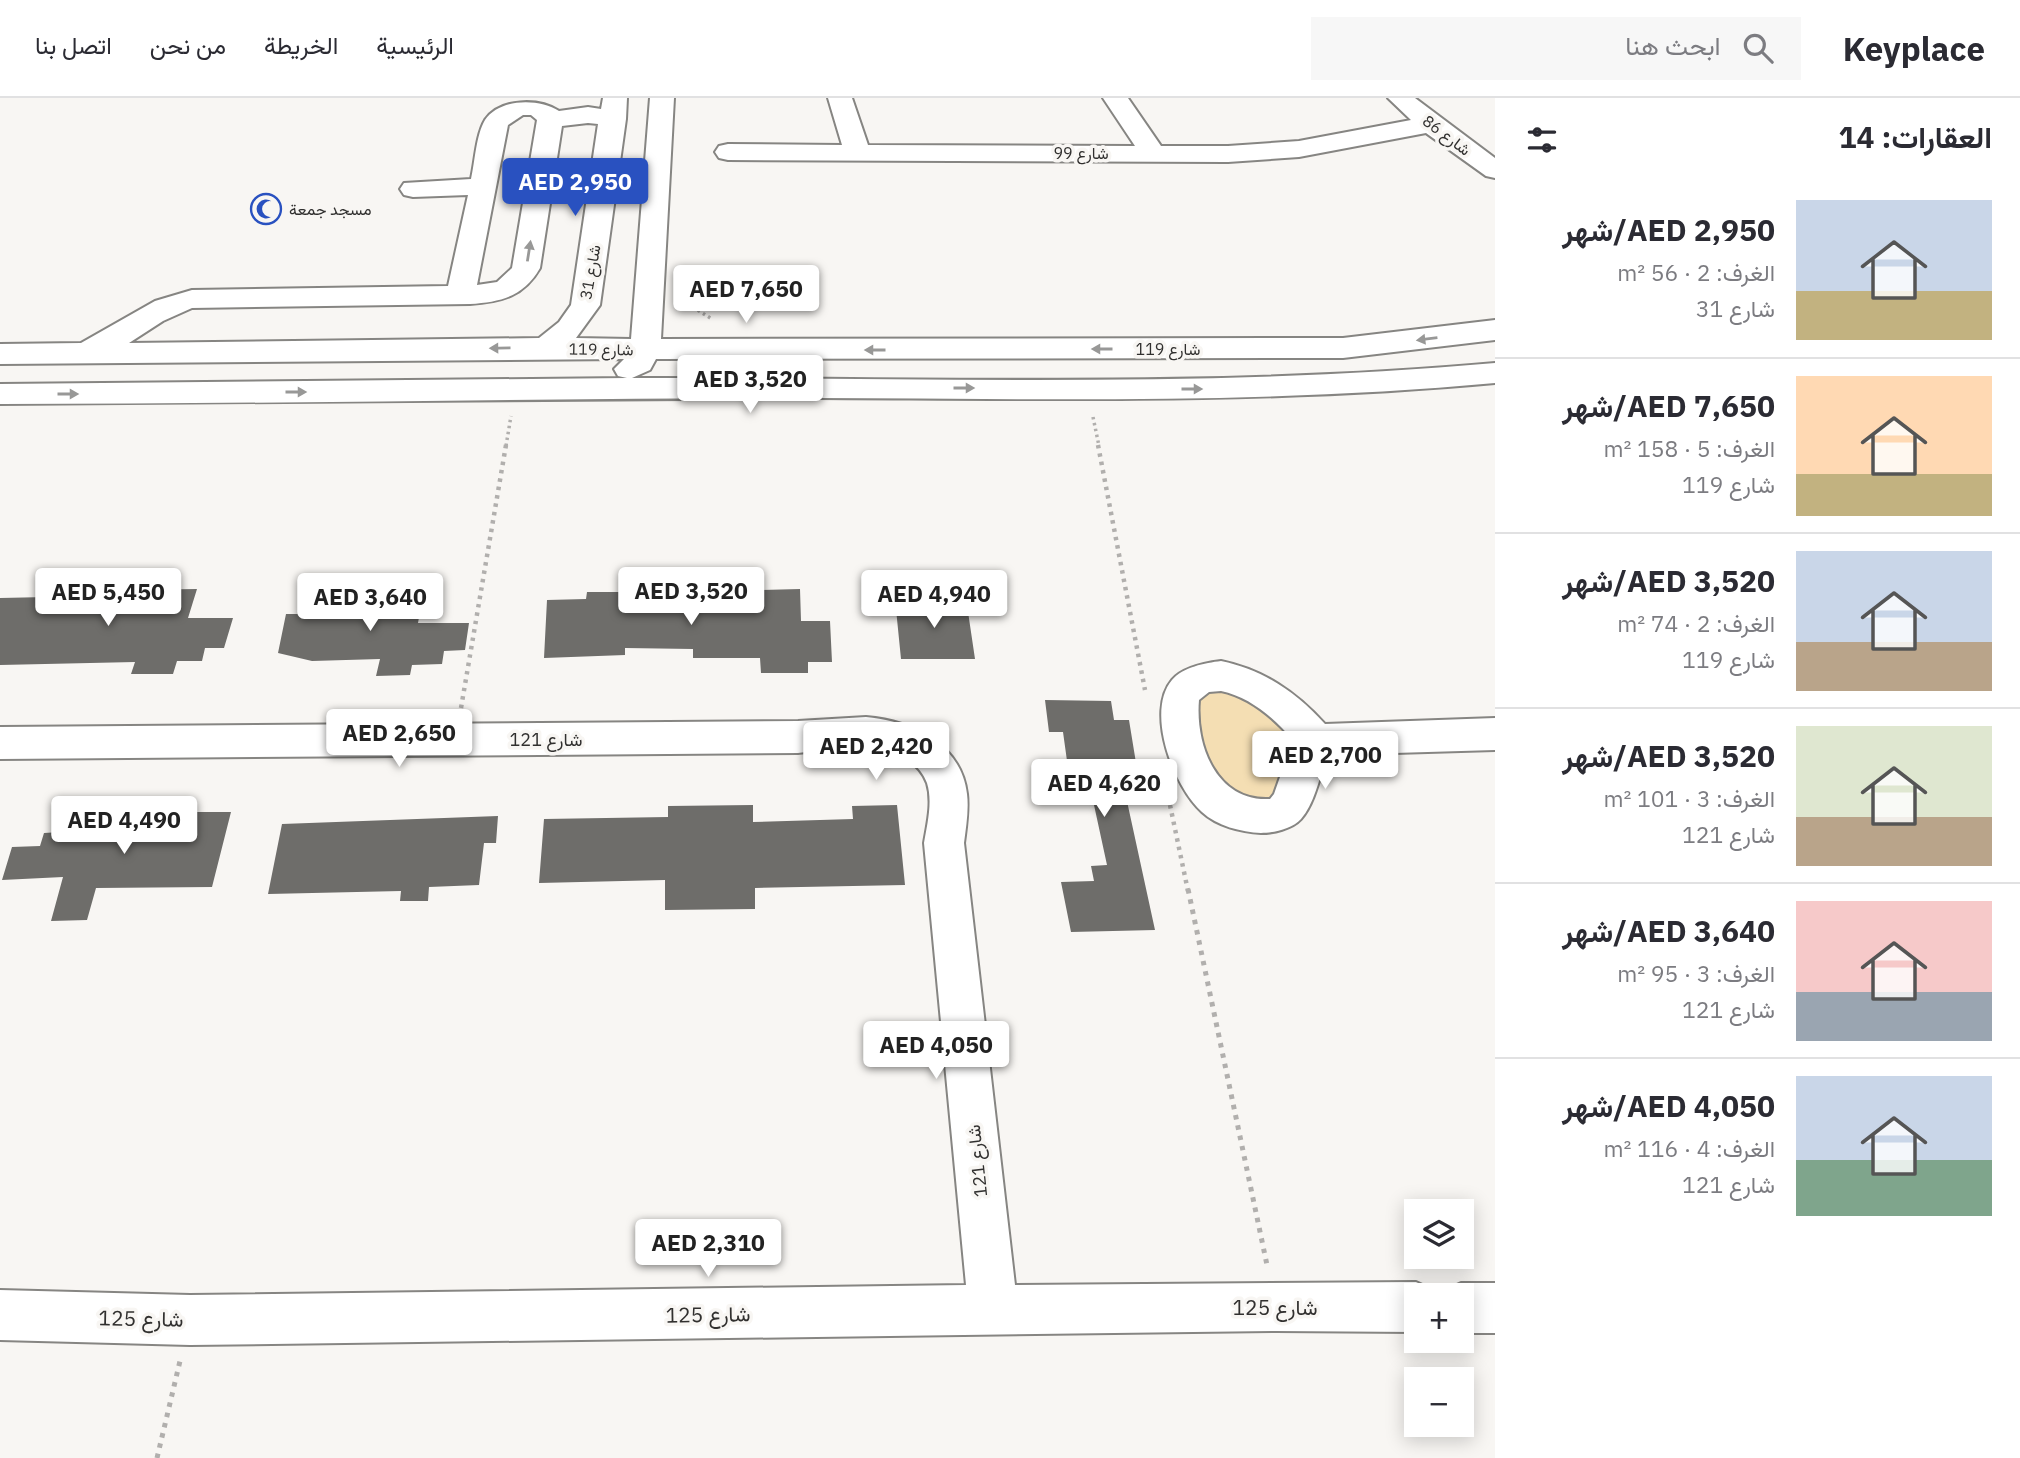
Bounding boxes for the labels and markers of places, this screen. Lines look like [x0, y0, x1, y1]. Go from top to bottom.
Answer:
pin: AED 2,950 [495, 158, 655, 218]
mosque icon: مسجد جمعة [249, 192, 283, 226]
place label: مسجد جمعة [289, 199, 372, 219]
pin: AED 7,650 [666, 266, 826, 325]
pin: AED 3,520 [670, 356, 830, 415]
pin: AED 5,450 [28, 568, 188, 628]
pin: AED 3,520 [611, 568, 771, 627]
pin: AED 4,940 [854, 570, 1014, 630]
pin: AED 3,640 [290, 574, 450, 633]
pin: AED 2,650 [319, 710, 479, 769]
pin: AED 2,420 [796, 722, 956, 782]
pin: AED 2,700 [1245, 732, 1405, 791]
pin: AED 4,620 [1024, 760, 1184, 819]
pin: AED 4,490 [44, 796, 204, 856]
pin: AED 4,050 [856, 1021, 1016, 1081]
pin: AED 2,310 [628, 1220, 788, 1279]

